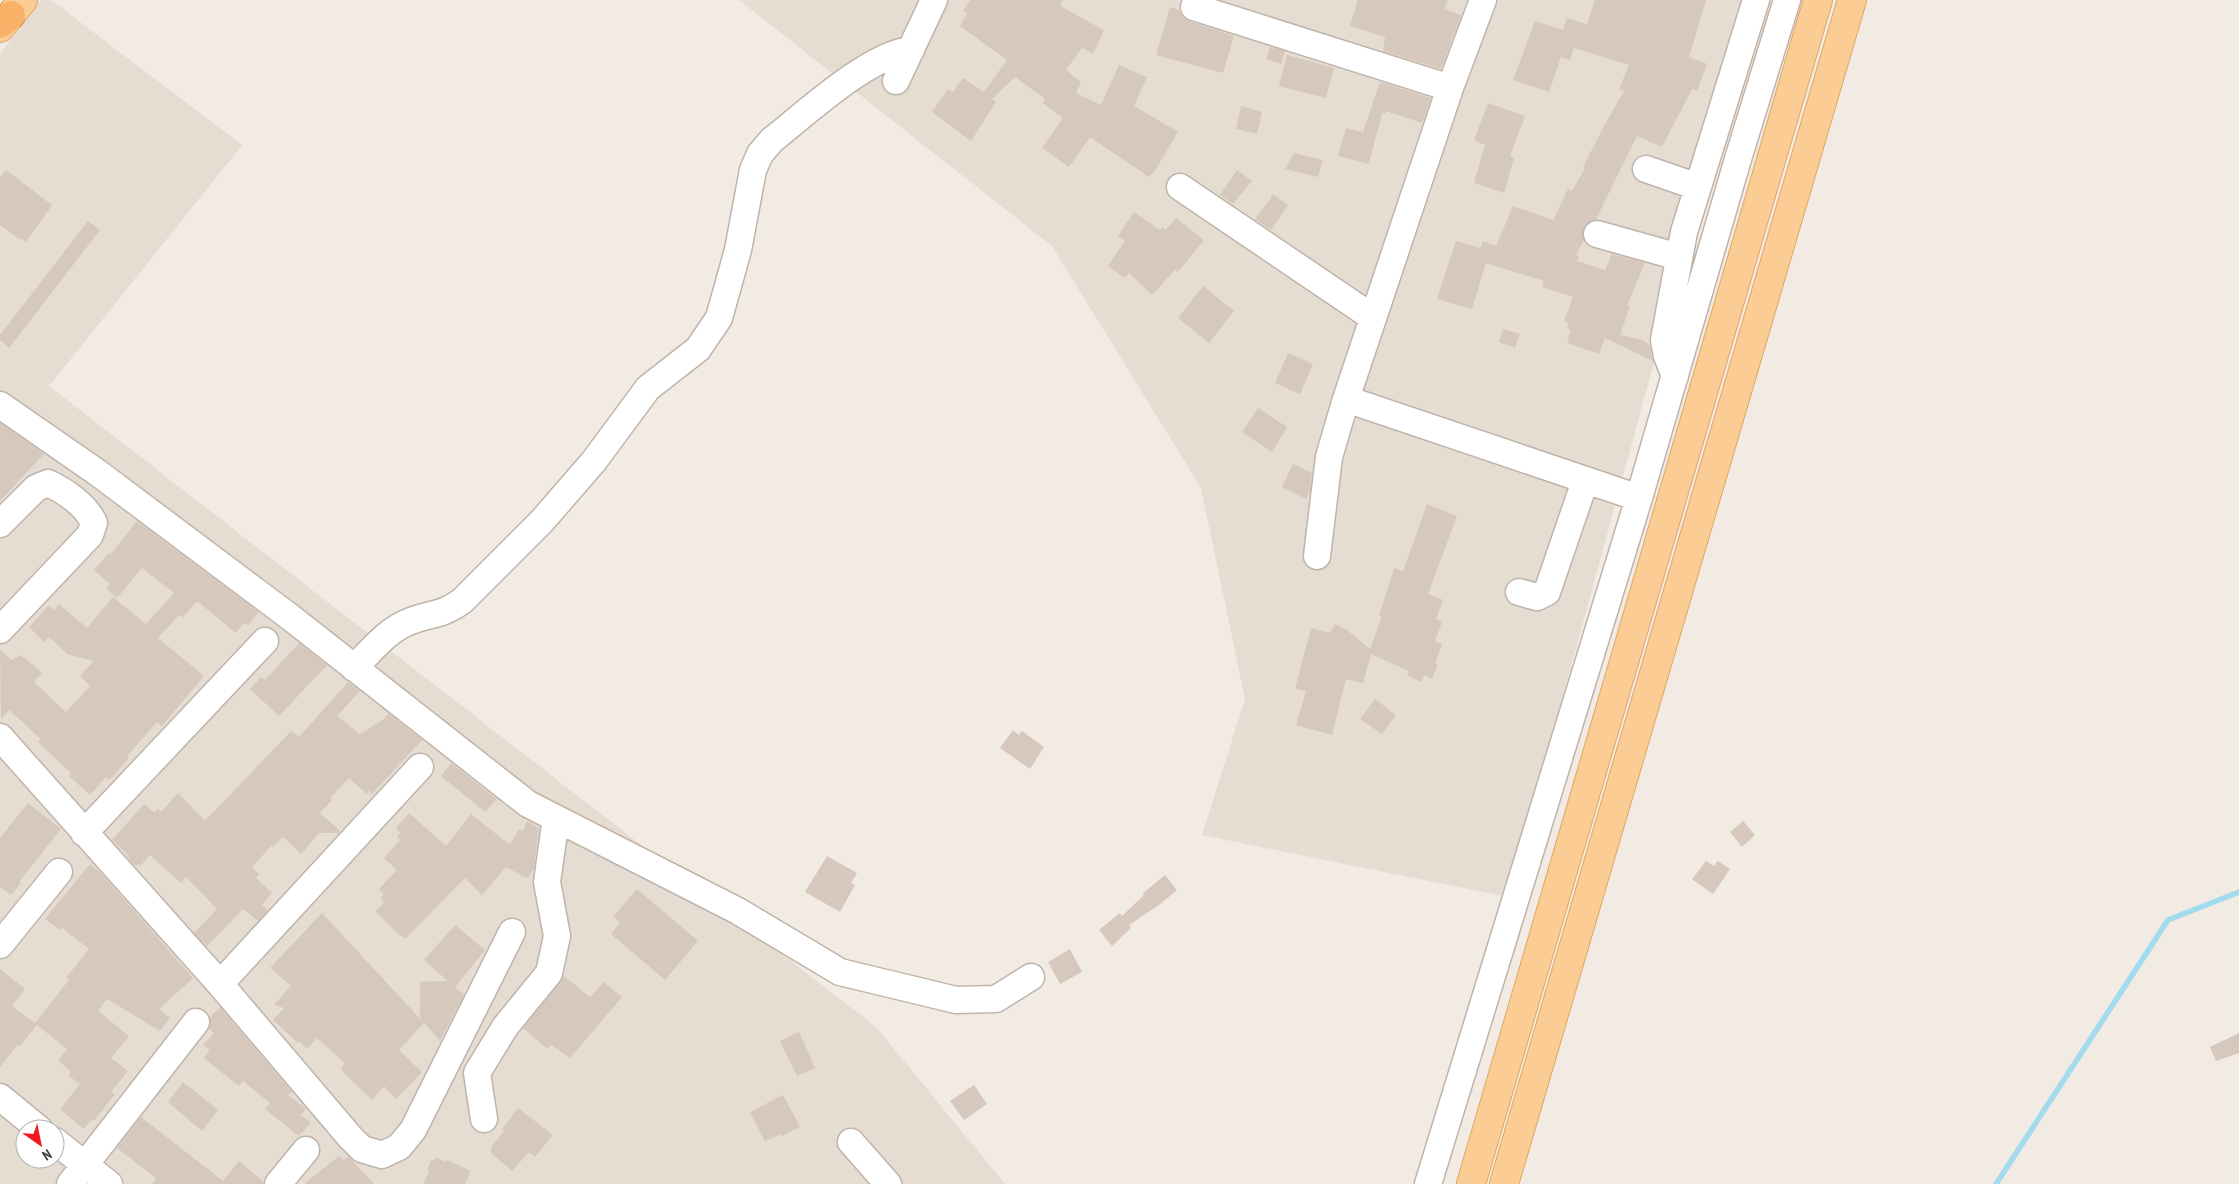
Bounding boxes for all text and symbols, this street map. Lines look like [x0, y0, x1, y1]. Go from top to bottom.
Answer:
north arrow [15, 1119, 65, 1169]
text: N [39, 1145, 55, 1165]

